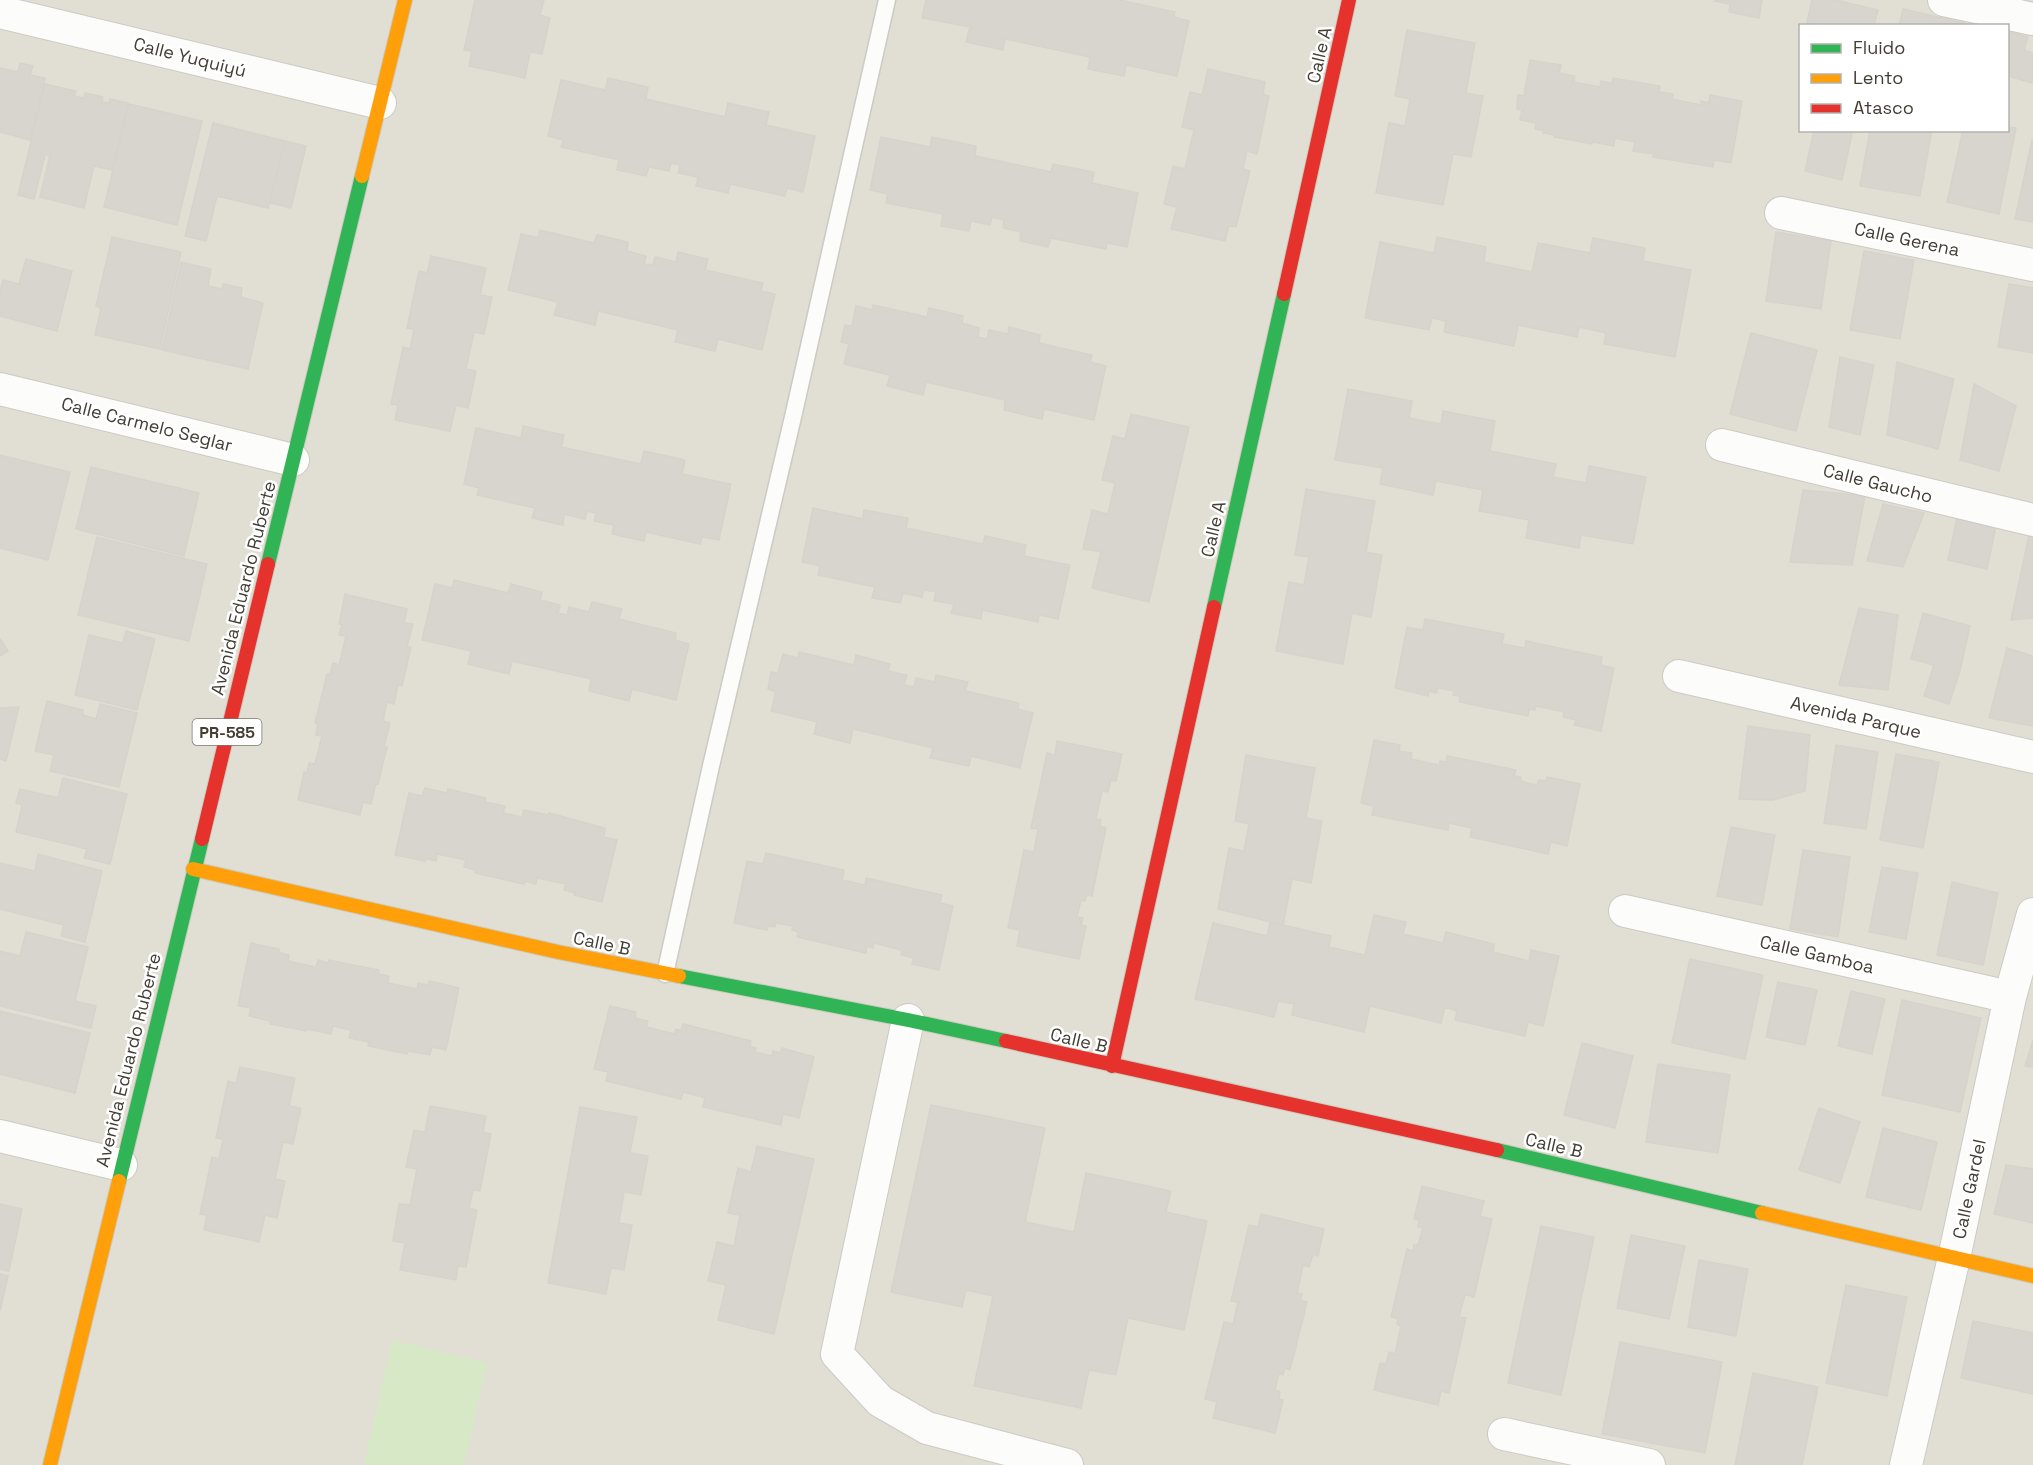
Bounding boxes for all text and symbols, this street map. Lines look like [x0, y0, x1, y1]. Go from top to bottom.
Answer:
legend [1799, 24, 2009, 132]
street label: Calle A [1301, 25, 1337, 85]
street label: Calle Yuquiyú [131, 32, 249, 82]
text: Fluido [1853, 36, 1905, 59]
text: Lento [1853, 66, 1903, 89]
text: Atasco [1853, 96, 1914, 119]
street label: Calle Gerena [1852, 217, 1962, 261]
street label: Calle Carmelo Seglar [59, 392, 235, 456]
street label: Calle Gaucho [1821, 458, 1935, 508]
street label: Avenida Eduardo Ruberte [205, 479, 281, 697]
street label: Calle A [1195, 499, 1231, 559]
street label: Avenida Parque [1788, 691, 1924, 743]
road number: PR-585 [192, 719, 262, 745]
street label: Calle B [571, 926, 633, 960]
street label: Calle Gamboa [1758, 930, 1876, 978]
street label: Avenida Eduardo Ruberte [90, 951, 166, 1169]
street label: Calle B [1048, 1022, 1110, 1058]
street label: Calle B [1523, 1127, 1585, 1163]
street label: Calle Gardel [1947, 1137, 1991, 1241]

